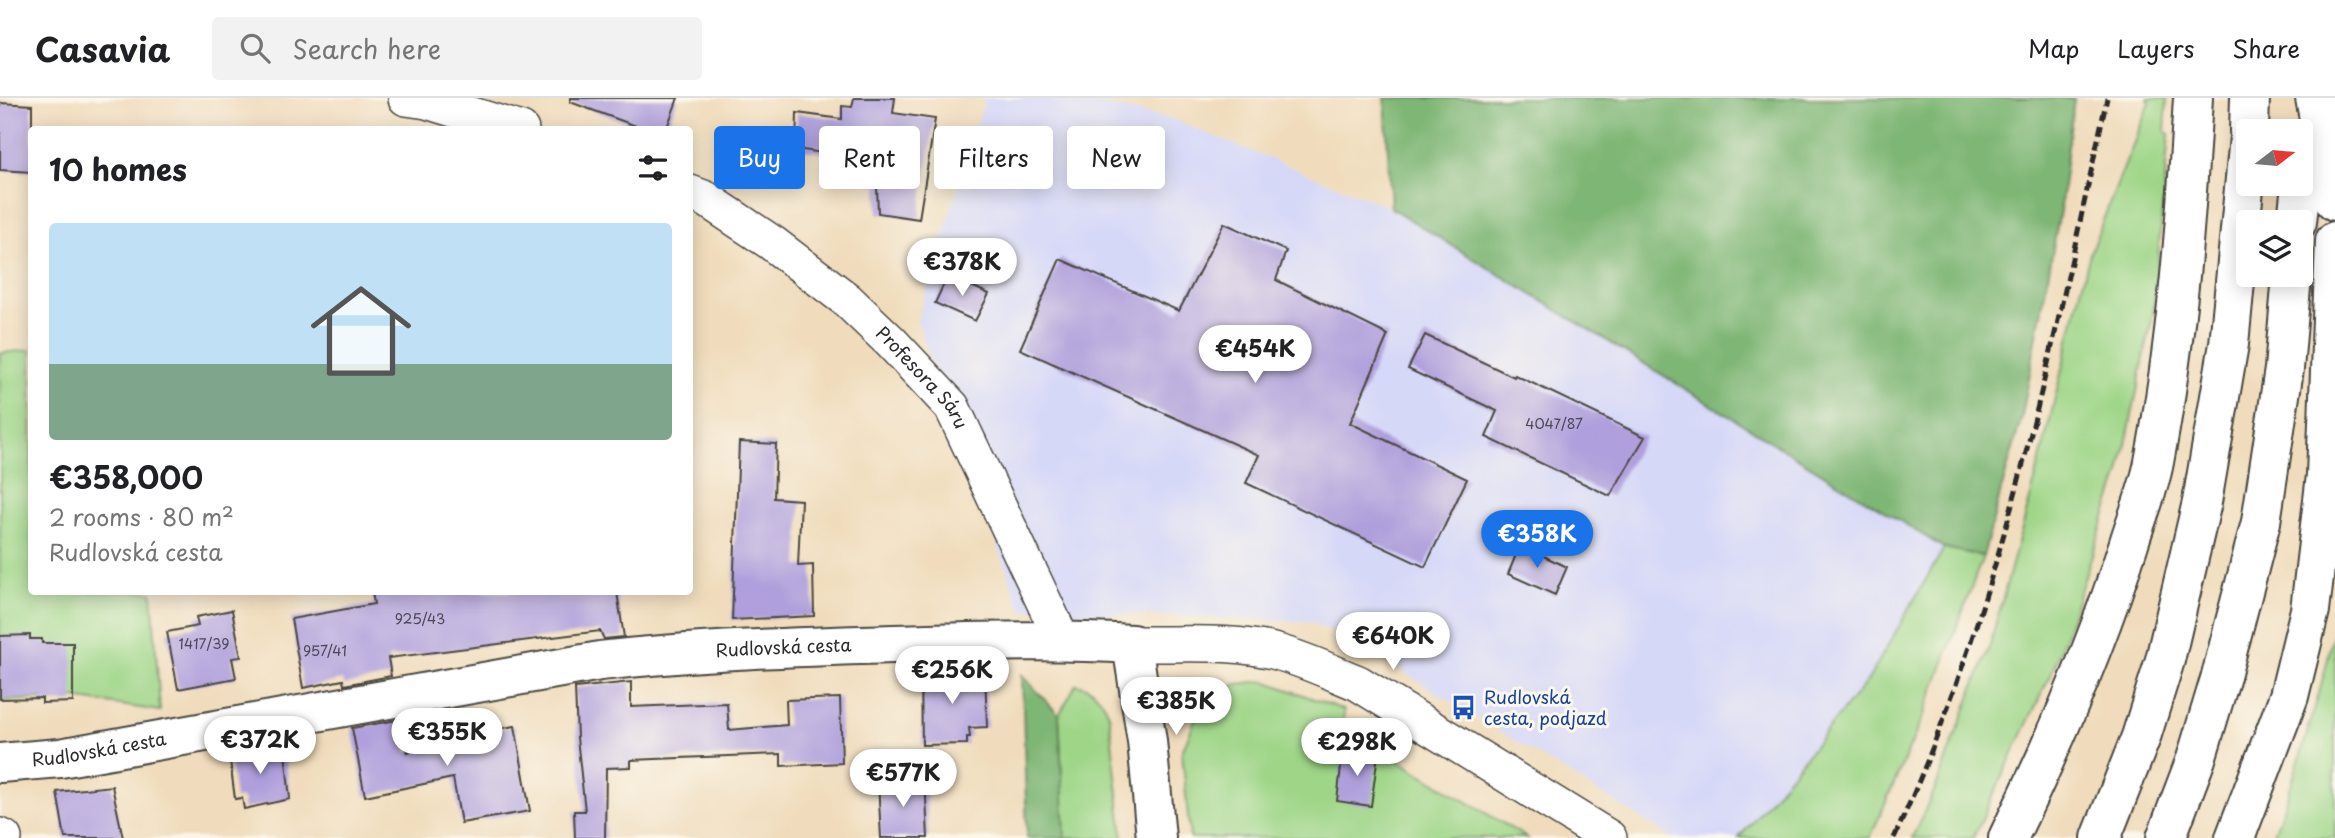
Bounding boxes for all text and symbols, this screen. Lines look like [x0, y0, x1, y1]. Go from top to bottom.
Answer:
search box [212, 17, 702, 80]
text: Casavia [35, 23, 170, 73]
icon: search [236, 29, 274, 67]
text: Search here [292, 29, 441, 68]
text: Map [2028, 30, 2079, 66]
text: Layers [2117, 30, 2194, 66]
text: Share [2232, 30, 2300, 66]
north arrow [2236, 119, 2314, 196]
map controls [2236, 119, 2313, 287]
chip: Buy [714, 126, 805, 189]
chip: Rent [819, 126, 920, 189]
chip: Filters [934, 126, 1053, 189]
chip: New [1067, 126, 1165, 189]
text: 10 homes [49, 146, 187, 191]
icon: filters [634, 149, 672, 187]
button: layers [2236, 210, 2313, 287]
pin: €378K [913, 238, 1011, 298]
text: €378K [923, 243, 1001, 278]
icon: home [298, 268, 424, 394]
street label: Profesora Sáru [870, 319, 975, 433]
pin: €454K [1206, 326, 1304, 385]
text: €454K [1215, 330, 1295, 365]
house number: 4047/87 [1525, 413, 1583, 434]
text: €358,000 [49, 454, 203, 499]
text: 2 rooms · 80 m² [49, 499, 234, 534]
pin: €358K [1488, 510, 1586, 570]
text: €358K [1497, 515, 1577, 550]
text: Rudlovská cesta [49, 534, 223, 569]
house number: 925/43 [395, 608, 445, 629]
pin: €640K [1344, 612, 1442, 672]
text: €640K [1352, 617, 1434, 652]
street label: Rudlovská cesta [715, 630, 853, 663]
house number: 1417/39 [179, 633, 229, 654]
house number: 957/41 [303, 640, 347, 661]
pin: €256K [903, 646, 1001, 706]
text: €256K [911, 651, 993, 686]
pin: €385K [1127, 678, 1225, 737]
text: €385K [1137, 682, 1215, 717]
place label: Rudlovská cesta, podjazd [1484, 683, 1607, 731]
bus stop icon: Rudlovská cesta, podjazd [1450, 694, 1478, 722]
pin: €355K [398, 708, 496, 768]
text: €355K [407, 713, 487, 748]
pin: €372K [211, 716, 309, 776]
pin: €298K [1308, 718, 1406, 778]
text: €372K [220, 721, 300, 756]
text: €298K [1317, 723, 1397, 758]
street label: Rudlovská cesta [31, 724, 169, 772]
pin: €577K [854, 750, 952, 809]
text: €577K [866, 754, 940, 789]

